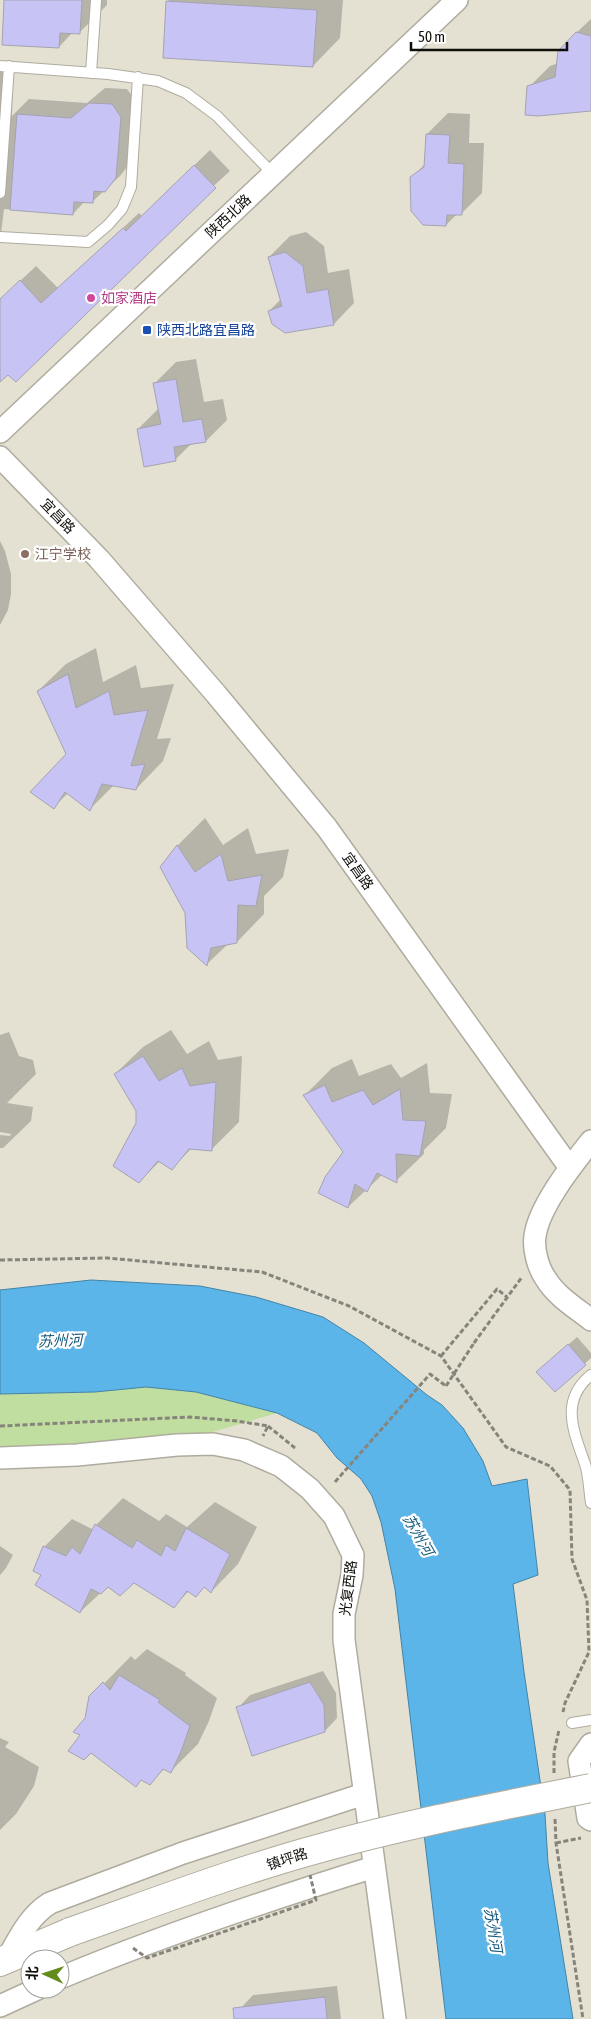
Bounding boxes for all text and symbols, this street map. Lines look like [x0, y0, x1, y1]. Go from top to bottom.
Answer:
scale bar [411, 20, 567, 52]
text: 50 m [418, 28, 445, 45]
street label: 陕西北路 [202, 191, 254, 241]
place label: 如家酒店 [101, 290, 157, 306]
marker: 如家酒店 [85, 292, 97, 304]
place label: 陕西北路宜昌路 [157, 322, 255, 338]
marker: 陕西北路宜昌路 [141, 324, 153, 336]
street label: 宜昌路 [38, 495, 78, 537]
place label: 江宁学校 [35, 546, 91, 562]
marker: 江宁学校 [19, 548, 31, 560]
street label: 宜昌路 [339, 849, 377, 893]
water label: 苏州河 [37, 1331, 86, 1350]
water label: 苏州河 [400, 1511, 439, 1561]
street label: 光复西路 [337, 1559, 359, 1617]
street label: 镇坪路 [265, 1845, 309, 1873]
water label: 苏州河 [482, 1906, 506, 1956]
north arrow [20, 1949, 70, 1999]
text: 北 [24, 1966, 40, 1981]

